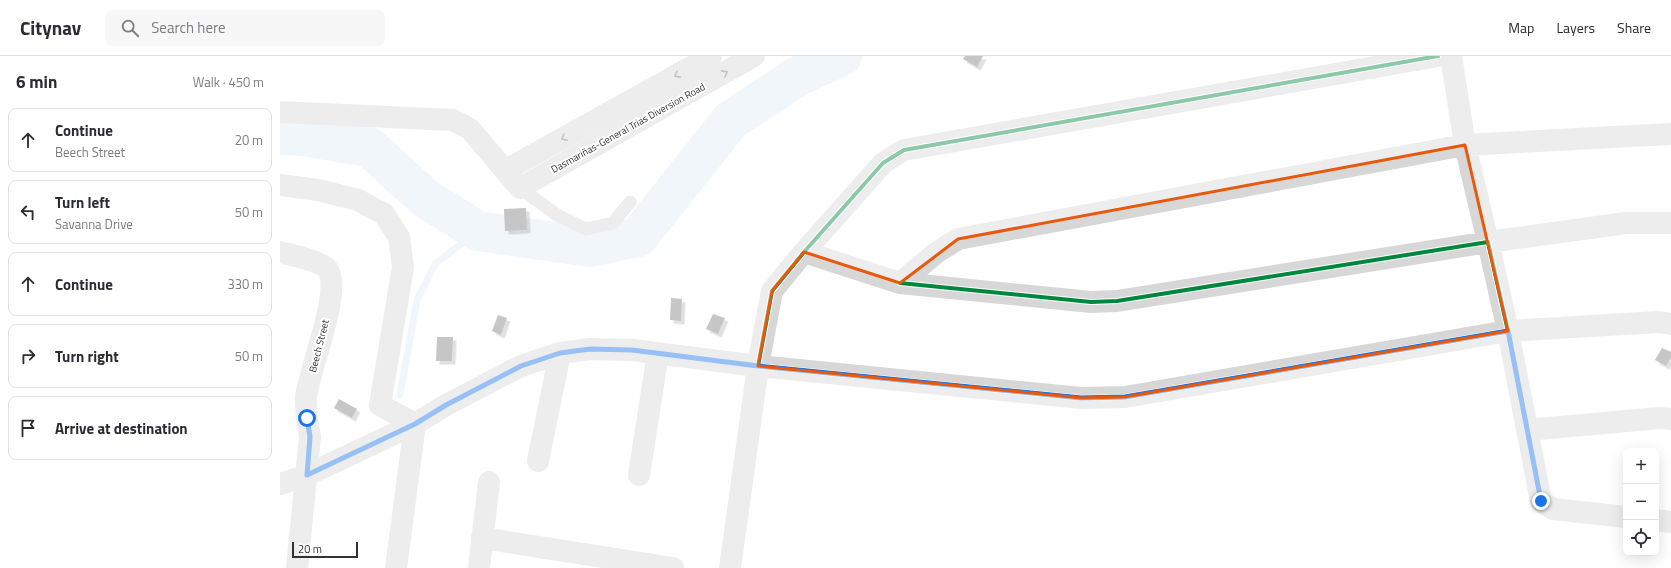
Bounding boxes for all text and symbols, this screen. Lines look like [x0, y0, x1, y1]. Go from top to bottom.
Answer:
search box [105, 10, 385, 46]
text: Citynav [20, 13, 81, 42]
text: Search here [151, 16, 226, 39]
icon: search [119, 17, 141, 39]
text: Map [1508, 17, 1534, 38]
text: Layers [1556, 17, 1595, 38]
text: Share [1617, 17, 1651, 38]
text: 6 min [16, 69, 57, 95]
one-way arrow [674, 70, 681, 78]
one-way arrow [721, 70, 728, 77]
text: Walk · 450 m [193, 72, 264, 92]
street label: Dasmariñas-General Trias Diversion Road [548, 79, 708, 177]
text: Continue [55, 119, 113, 142]
icon: ahead [17, 129, 39, 151]
text: 20 m [235, 130, 263, 150]
one-way arrow [561, 134, 568, 141]
text: Beech Street [55, 142, 125, 162]
text: Turn left [55, 191, 110, 214]
icon: left [17, 201, 39, 223]
text: 50 m [235, 202, 263, 222]
text: Savanna Drive [55, 214, 133, 234]
icon: ahead [17, 273, 39, 295]
text: Continue [55, 273, 113, 296]
text: 330 m [227, 274, 263, 294]
street label: Beech Street [305, 318, 333, 374]
icon: right [17, 345, 39, 367]
text: Turn right [55, 345, 119, 368]
text: 50 m [235, 346, 263, 366]
route start [298, 409, 316, 427]
icon: arrive [17, 417, 39, 439]
text: Arrive at destination [55, 417, 188, 440]
map controls [1623, 448, 1659, 556]
button: + [1623, 448, 1659, 484]
button: − [1623, 484, 1659, 520]
route end [1532, 492, 1550, 510]
button: locate [1623, 520, 1659, 556]
scale bar [292, 540, 358, 559]
text: 20 m [298, 541, 322, 557]

